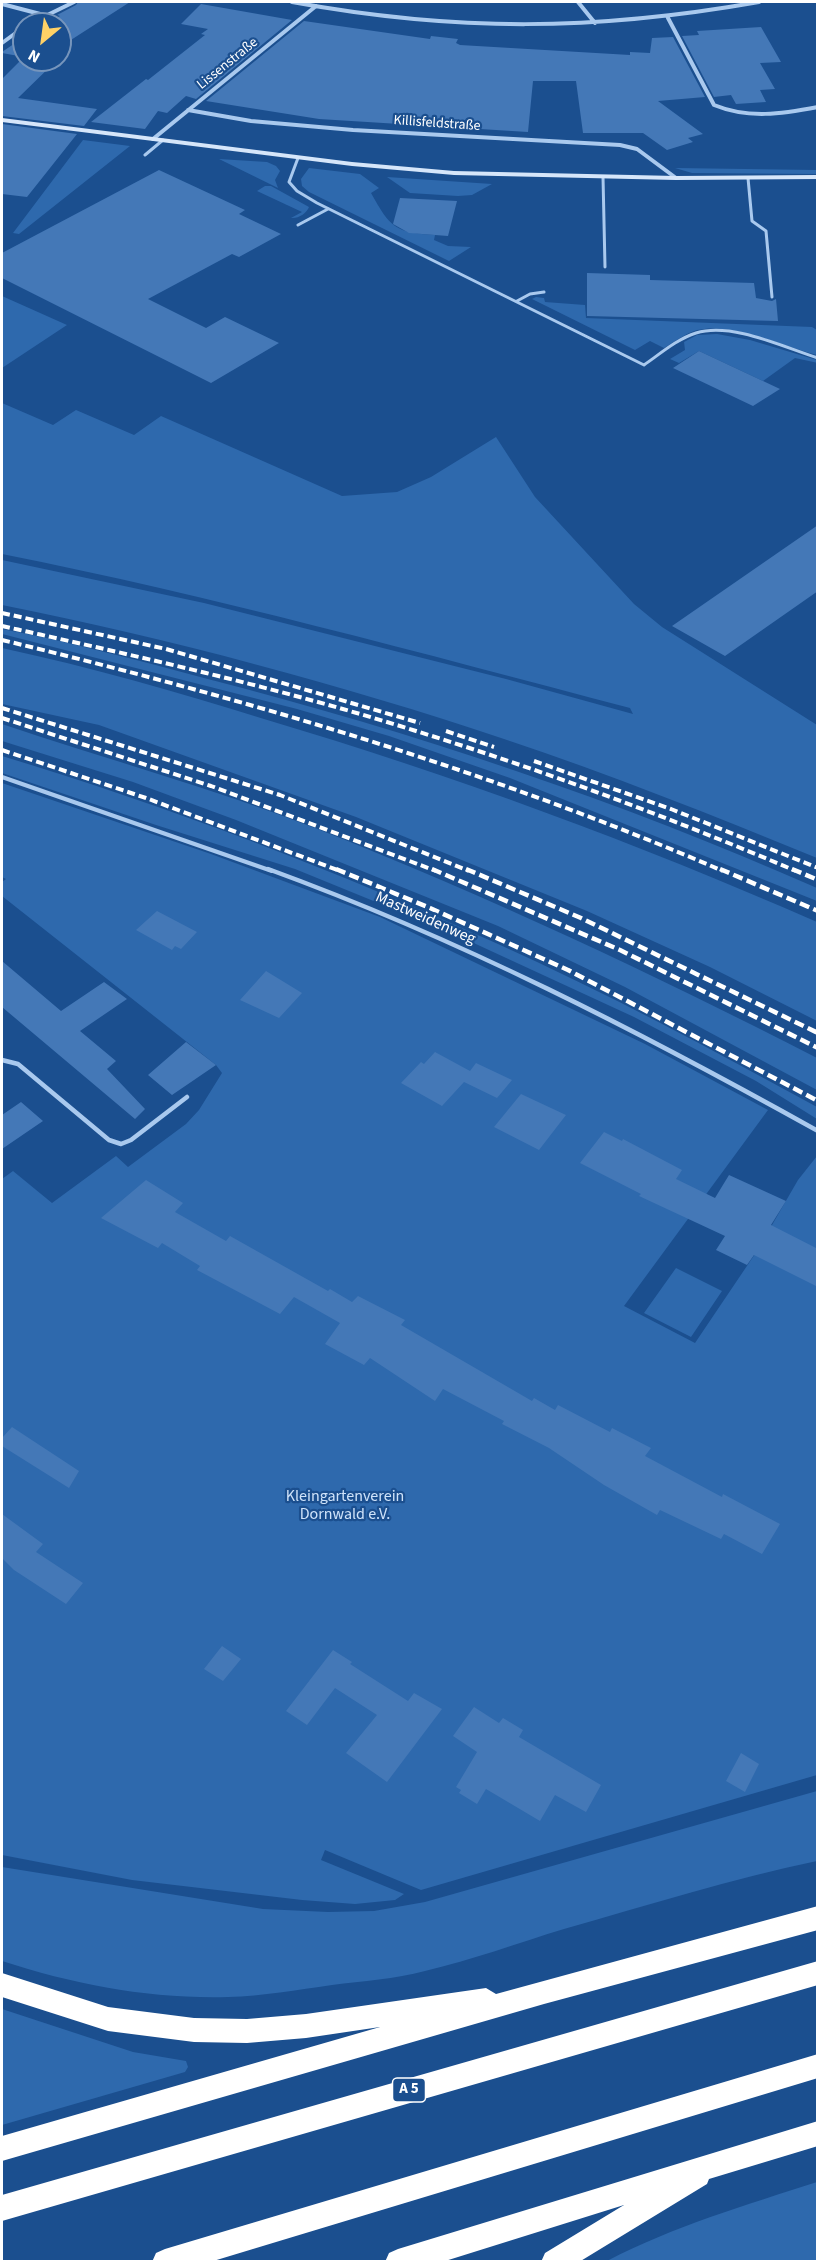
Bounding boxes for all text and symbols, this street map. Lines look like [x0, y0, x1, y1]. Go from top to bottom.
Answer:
north arrow [12, 12, 72, 72]
street label: Lissenstraße [194, 34, 262, 94]
text: N [24, 44, 44, 68]
street label: Killisfeldstraße [393, 113, 481, 135]
street label: Mastweidenweg [372, 888, 478, 950]
park label: Kleingartenverein Dornwald e.V. [286, 1487, 404, 1525]
road number: A 5 [392, 2078, 426, 2102]

